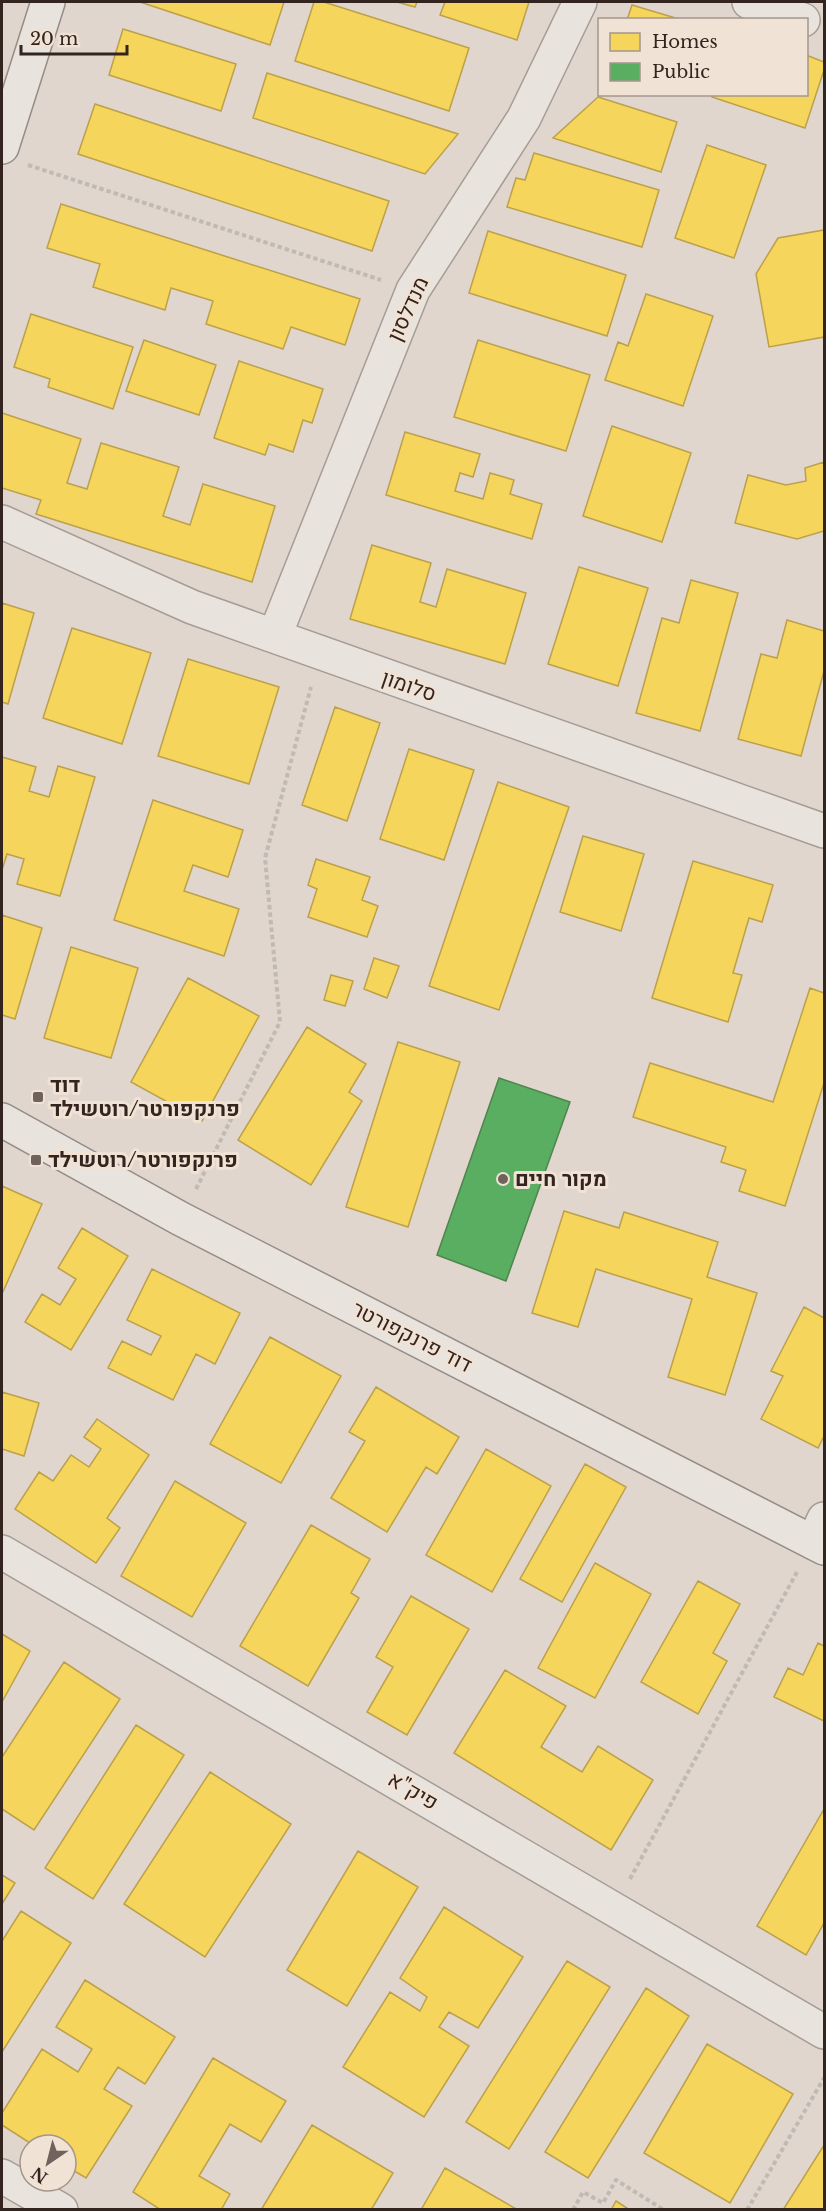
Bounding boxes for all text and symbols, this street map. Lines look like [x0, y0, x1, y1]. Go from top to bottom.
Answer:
scale bar [21, 18, 128, 56]
legend [598, 18, 808, 96]
text: 20 m [30, 28, 78, 50]
text: Homes [652, 31, 718, 53]
text: Public [652, 61, 710, 83]
street label: מנדלסון [382, 273, 434, 345]
street label: סלומון [378, 665, 440, 707]
place label: דוד פרנקפורטר/רוטשילד [50, 1072, 240, 1122]
marker: דוד פרנקפורטר/רוטשילד [31, 1090, 45, 1104]
place label: פרנקפורטר/רוטשילד [48, 1147, 238, 1173]
marker: פרנקפורטר/רוטשילד [29, 1153, 43, 1167]
place label: מקור חיים [515, 1166, 607, 1192]
marker: מקור חיים [496, 1172, 510, 1186]
street label: דוד פרנקפורטר [348, 1296, 476, 1378]
street label: פיק"א [383, 1766, 443, 1816]
north arrow [18, 2133, 78, 2193]
text: N [27, 2163, 51, 2188]

